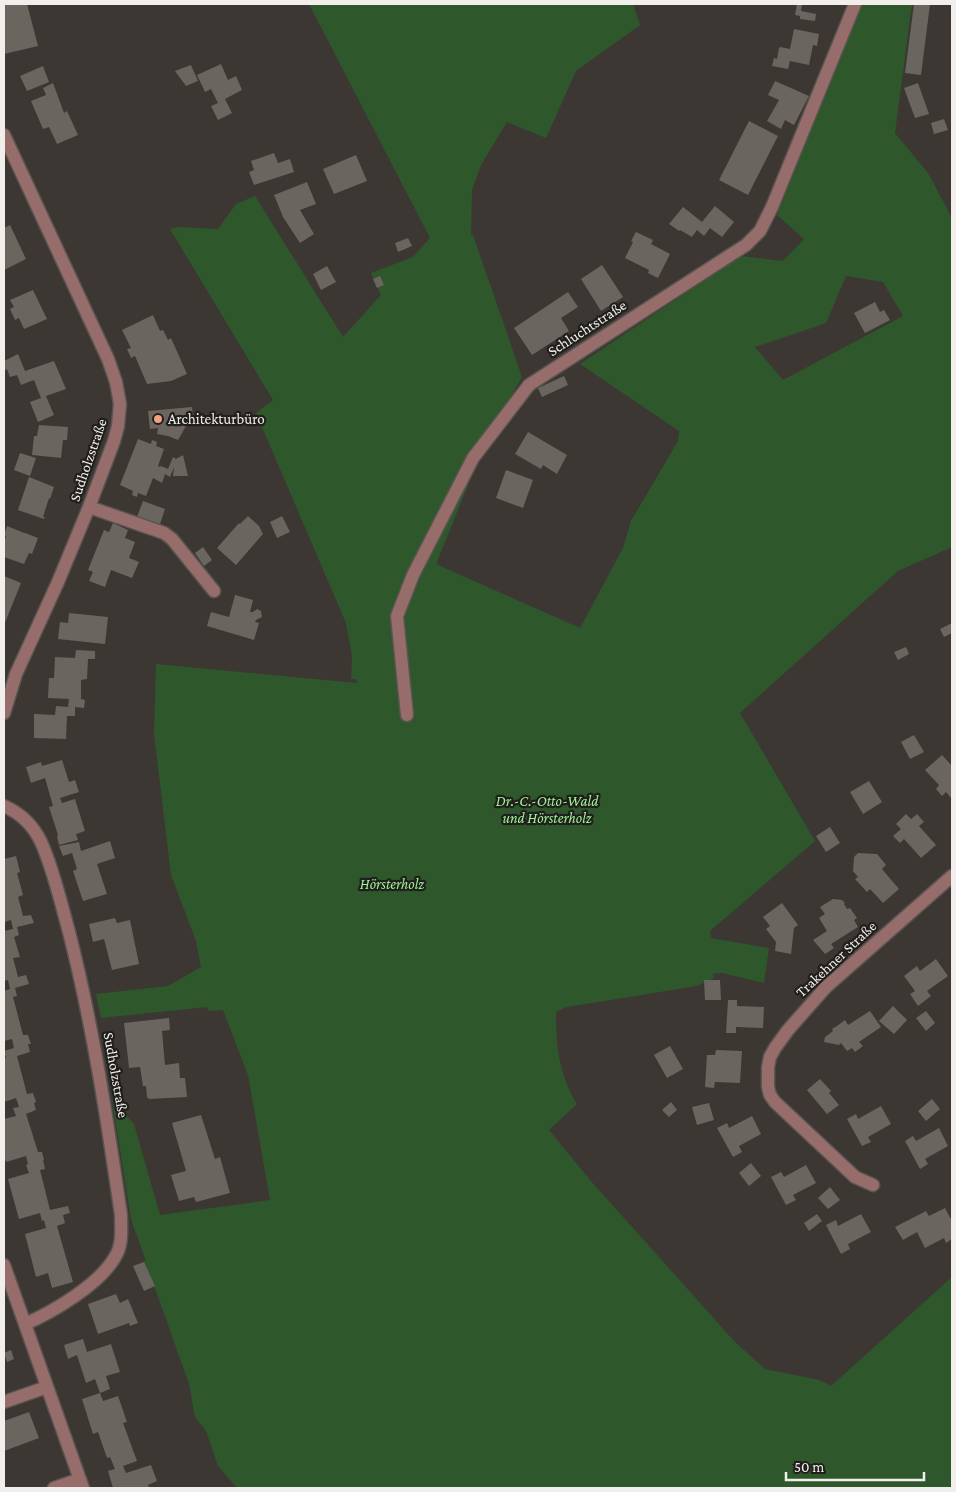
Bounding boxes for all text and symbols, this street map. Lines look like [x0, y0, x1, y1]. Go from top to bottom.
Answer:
street label: Schluchtstraße [545, 297, 629, 359]
place label: Architekturbüro [168, 411, 265, 427]
marker: Architekturbüro [152, 413, 164, 425]
street label: Sudholzstraße [66, 416, 110, 503]
park label: Dr.-C.-Otto-Wald und Hörsterholz [496, 793, 599, 826]
park label: Hörsterholz [360, 876, 424, 892]
street label: Trakehner Straße [793, 918, 880, 1000]
street label: Sudholzstraße [101, 1031, 131, 1119]
scale bar [786, 1450, 924, 1482]
text: 50 m [794, 1459, 824, 1475]

